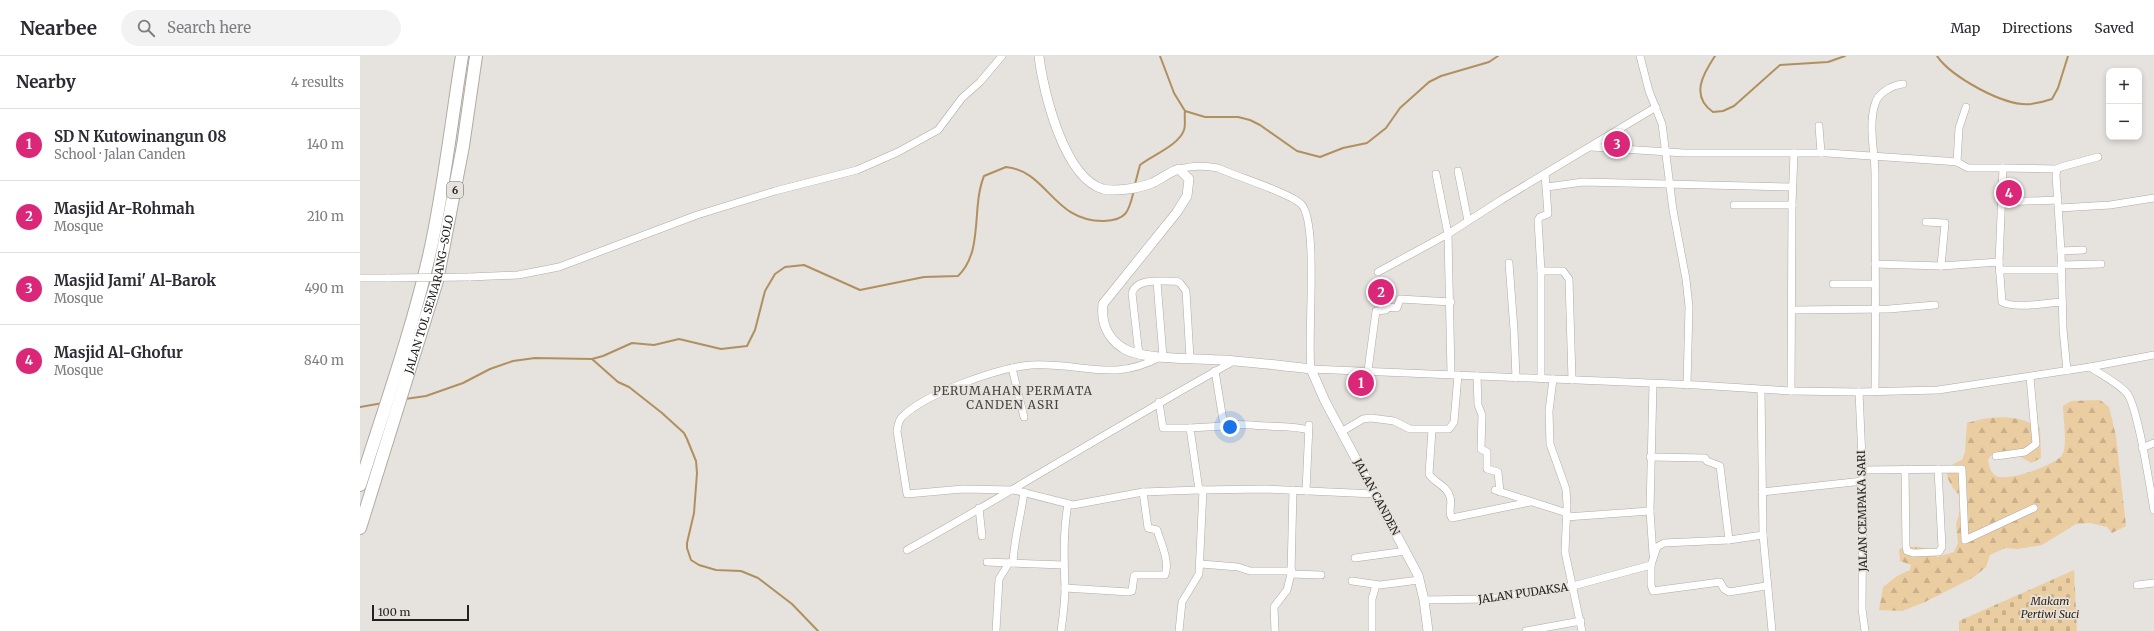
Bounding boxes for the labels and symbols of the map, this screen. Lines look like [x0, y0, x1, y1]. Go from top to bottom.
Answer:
pin: 3 [1604, 129, 1630, 159]
pin: 4 [1996, 178, 2022, 208]
road number: 6 [447, 182, 463, 198]
street label: JALAN TOL SEMARANG–SOLO [401, 214, 457, 376]
pin: 2 [1368, 277, 1394, 307]
pin: 1 [1348, 368, 1374, 398]
district label: PERUMAHAN PERMATA CANDEN ASRI [933, 383, 1093, 412]
your location [1220, 417, 1240, 437]
street label: JALAN CEMPAKA SARI [1854, 450, 1870, 573]
street label: JALAN CANDEN [1350, 455, 1403, 538]
street label: JALAN PUDAKSA [1476, 580, 1569, 606]
park label: Makam Pertiwi Suci [2021, 594, 2079, 621]
scale bar [372, 603, 469, 622]

